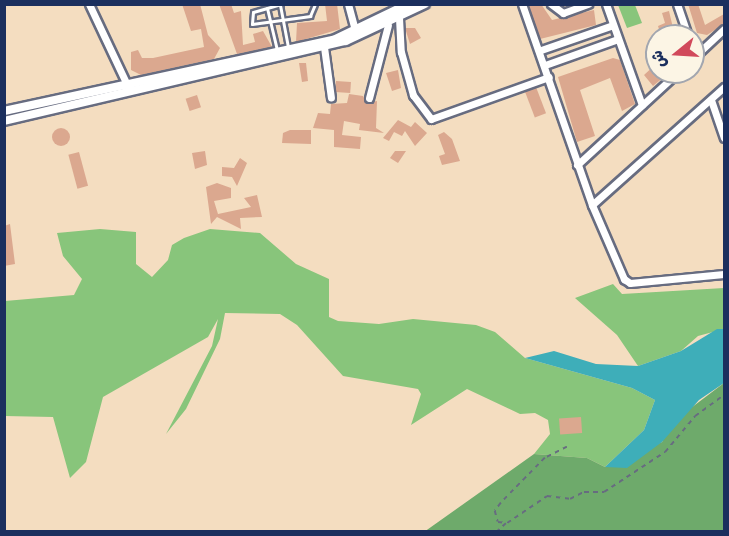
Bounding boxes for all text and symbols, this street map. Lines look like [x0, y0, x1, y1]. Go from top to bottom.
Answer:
north arrow [645, 24, 705, 84]
text: ش [646, 47, 674, 71]

